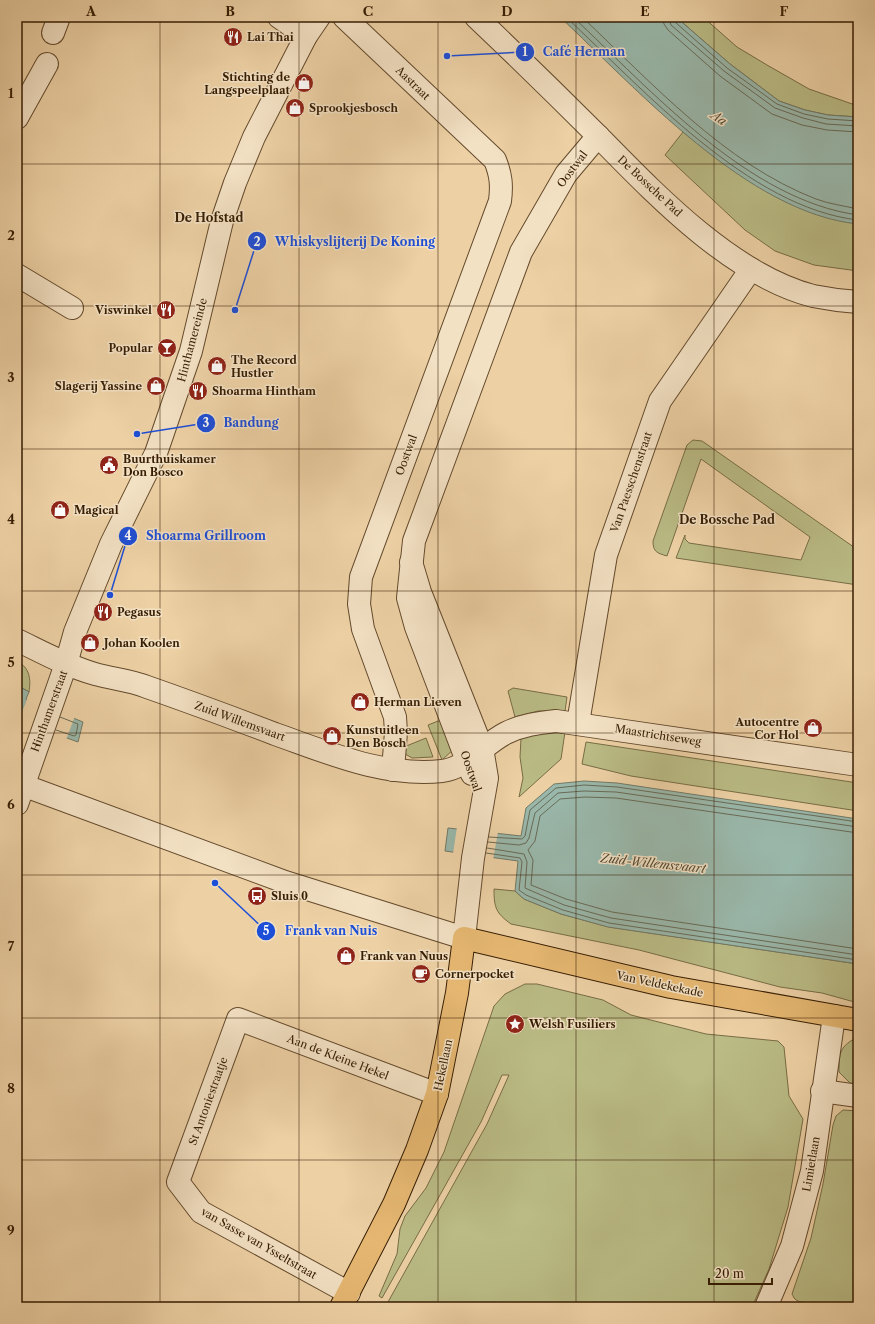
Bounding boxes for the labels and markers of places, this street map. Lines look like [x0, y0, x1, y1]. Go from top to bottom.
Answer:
restaurant icon: Lai Thai [222, 26, 244, 48]
place label: Lai Thai [247, 30, 294, 44]
callout: Café Herman [515, 40, 633, 64]
place label: Stichting de Langspeelplaat [204, 70, 291, 97]
shop icon: Stichting de Langspeelplaat [293, 72, 315, 94]
shop icon: Sprookjesbosch [284, 97, 306, 119]
place label: Sprookjesbosch [309, 101, 398, 115]
callout: Whiskyslijterij De Koning [247, 229, 444, 253]
restaurant icon: Viswinkel [155, 299, 177, 321]
place label: Viswinkel [94, 303, 152, 317]
bar icon: Popular [156, 337, 178, 359]
place label: Popular [108, 341, 154, 355]
place label: The Record Hustler [231, 353, 298, 380]
shop icon: The Record Hustler [206, 355, 228, 377]
shop icon: Slagerij Yassine [145, 375, 167, 397]
place label: Slagerij Yassine [55, 379, 142, 393]
restaurant icon: Shoarma Hintham [187, 380, 209, 402]
place label: Shoarma Hintham [212, 384, 316, 398]
callout: Bandung [196, 411, 287, 435]
place label: Buurthuiskamer Don Bosco [123, 452, 216, 479]
public building icon: Buurthuiskamer Don Bosco [98, 454, 120, 476]
shop icon: Magical [49, 499, 71, 521]
place label: Magical [74, 503, 119, 517]
callout: Shoarma Grillroom [118, 524, 274, 548]
restaurant icon: Pegasus [92, 601, 114, 623]
place label: Pegasus [117, 605, 161, 619]
shop icon: Johan Koolen [79, 632, 101, 654]
place label: Johan Koolen [102, 636, 180, 650]
shop icon: Herman Lieven [349, 691, 371, 713]
place label: Herman Lieven [374, 695, 462, 709]
place label: Autocentre Cor Hol [735, 715, 799, 742]
shop icon: Autocentre Cor Hol [802, 717, 824, 739]
place label: Kunstuitleen Den Bosch [346, 723, 420, 750]
shop icon: Kunstuitleen Den Bosch [321, 725, 343, 747]
bus stop icon: Sluis 0 [246, 885, 268, 907]
place label: Sluis 0 [271, 889, 308, 903]
callout: Frank van Nuis [256, 919, 385, 943]
shop icon: Frank van Nuus [335, 945, 357, 967]
place label: Frank van Nuus [360, 949, 448, 963]
cafe icon: Cornerpocket [410, 963, 432, 985]
place label: Cornerpocket [435, 967, 515, 981]
place icon: Welsh Fusiliers [504, 1013, 526, 1035]
place label: Welsh Fusiliers [528, 1017, 616, 1031]

